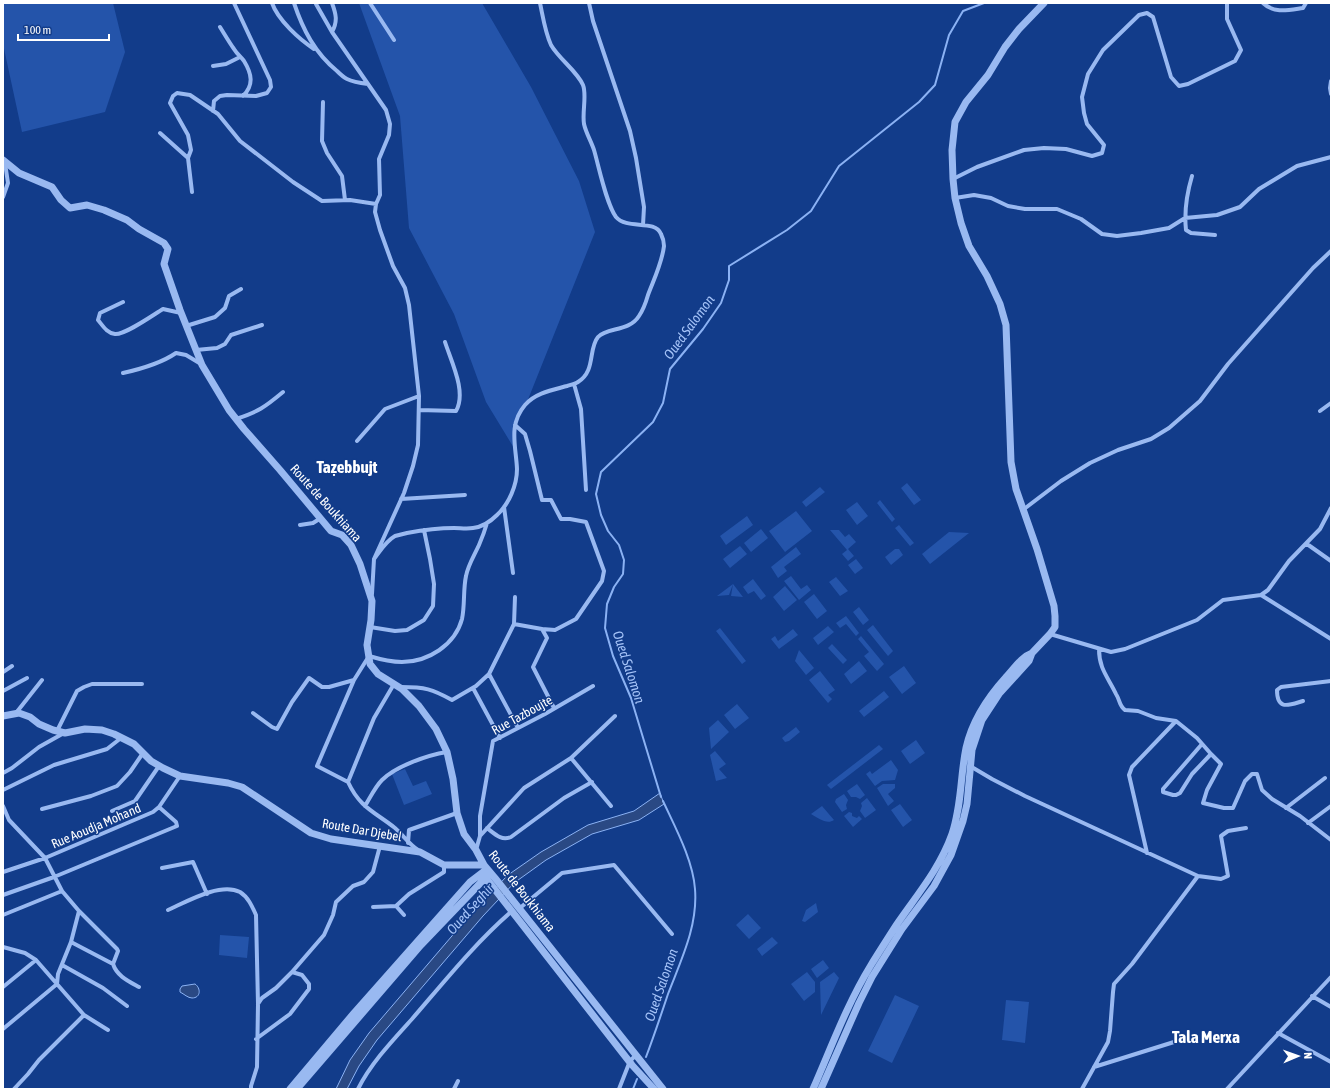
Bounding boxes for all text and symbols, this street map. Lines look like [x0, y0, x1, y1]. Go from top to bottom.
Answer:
scale bar [18, 16, 109, 42]
text: 100 m [24, 23, 51, 37]
water label: Oued Salomon [660, 292, 718, 362]
district label: Taẓebbujt [317, 457, 378, 477]
street label: Route de Boukhiama [287, 461, 365, 545]
water label: Oued Salomon [610, 629, 648, 706]
street label: Rue Tazboujte [489, 692, 555, 738]
street label: Rue Aoudja Mohand [49, 800, 143, 852]
street label: Route Dar Djebel [321, 816, 404, 844]
street label: Route de Boukhiama [486, 847, 558, 935]
water label: Oued Seghir [443, 880, 497, 937]
water label: Oued Salomon [641, 947, 681, 1023]
district label: Tala Merxa [1172, 1027, 1240, 1047]
north arrow [1278, 1036, 1318, 1076]
text: N [1302, 1052, 1314, 1059]

